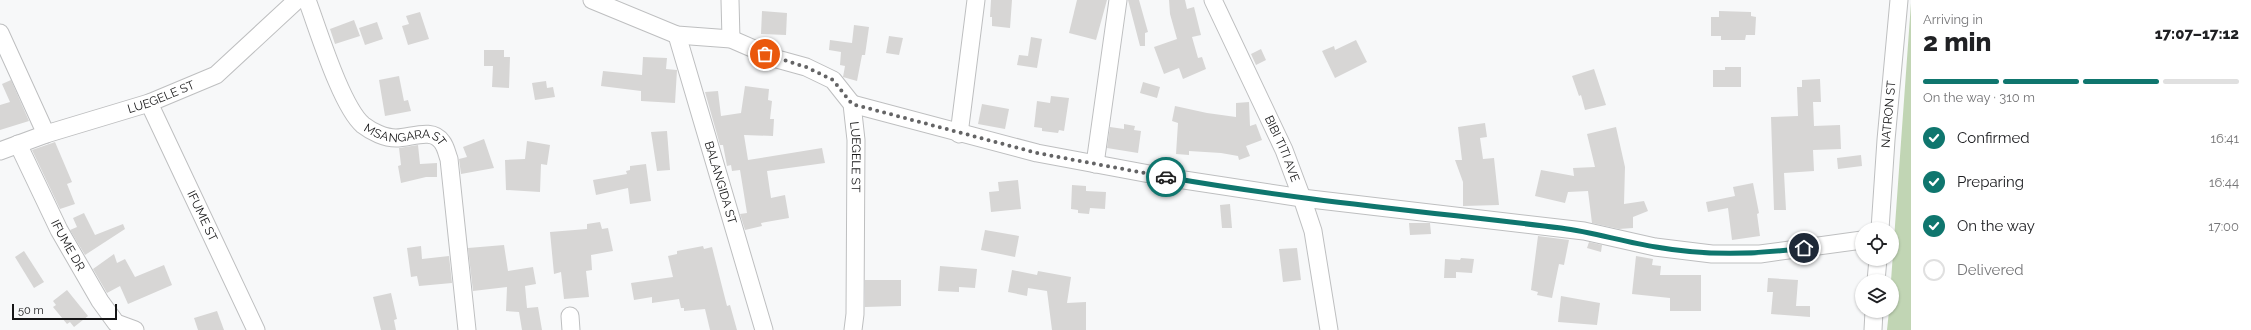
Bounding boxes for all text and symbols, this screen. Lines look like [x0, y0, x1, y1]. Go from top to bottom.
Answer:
text: Arriving in [1923, 12, 1983, 27]
text: 17:07–17:12 [2155, 25, 2239, 43]
text: 2 min [1923, 27, 1991, 57]
pin [748, 37, 782, 71]
icon: bag [754, 43, 776, 65]
street label: LUEGELE ST [126, 77, 197, 116]
street label: NATRON ST [1878, 79, 1899, 149]
text: On the way · 310 m [1923, 90, 2035, 105]
street label: BIBI TITI AVE [1262, 113, 1302, 184]
street label: MSANGARA ST [361, 121, 450, 149]
street label: LUEGELE ST [847, 121, 863, 193]
icon: check [1923, 127, 1945, 149]
text: Confirmed [1957, 129, 2030, 147]
text: 16:41 [2210, 131, 2239, 146]
street label: BALANGIDA ST [702, 140, 740, 226]
courier [1146, 157, 1186, 197]
icon: car [1155, 166, 1177, 188]
icon: check [1923, 171, 1945, 193]
text: Preparing [1957, 173, 2024, 191]
text: 16:44 [2209, 175, 2239, 190]
street label: IFUME ST [184, 188, 221, 244]
icon: check [1923, 215, 1945, 237]
text: On the way [1957, 217, 2035, 235]
street label: IFUME DR [48, 218, 88, 273]
text: 17:00 [2208, 219, 2239, 234]
map controls [1855, 222, 1899, 318]
button: locate [1855, 222, 1899, 266]
pin [1787, 231, 1821, 265]
icon: home [1793, 237, 1815, 259]
text: Delivered [1957, 261, 2024, 279]
button: layers [1855, 274, 1899, 318]
scale bar [12, 302, 117, 321]
text: 50 m [18, 304, 44, 317]

